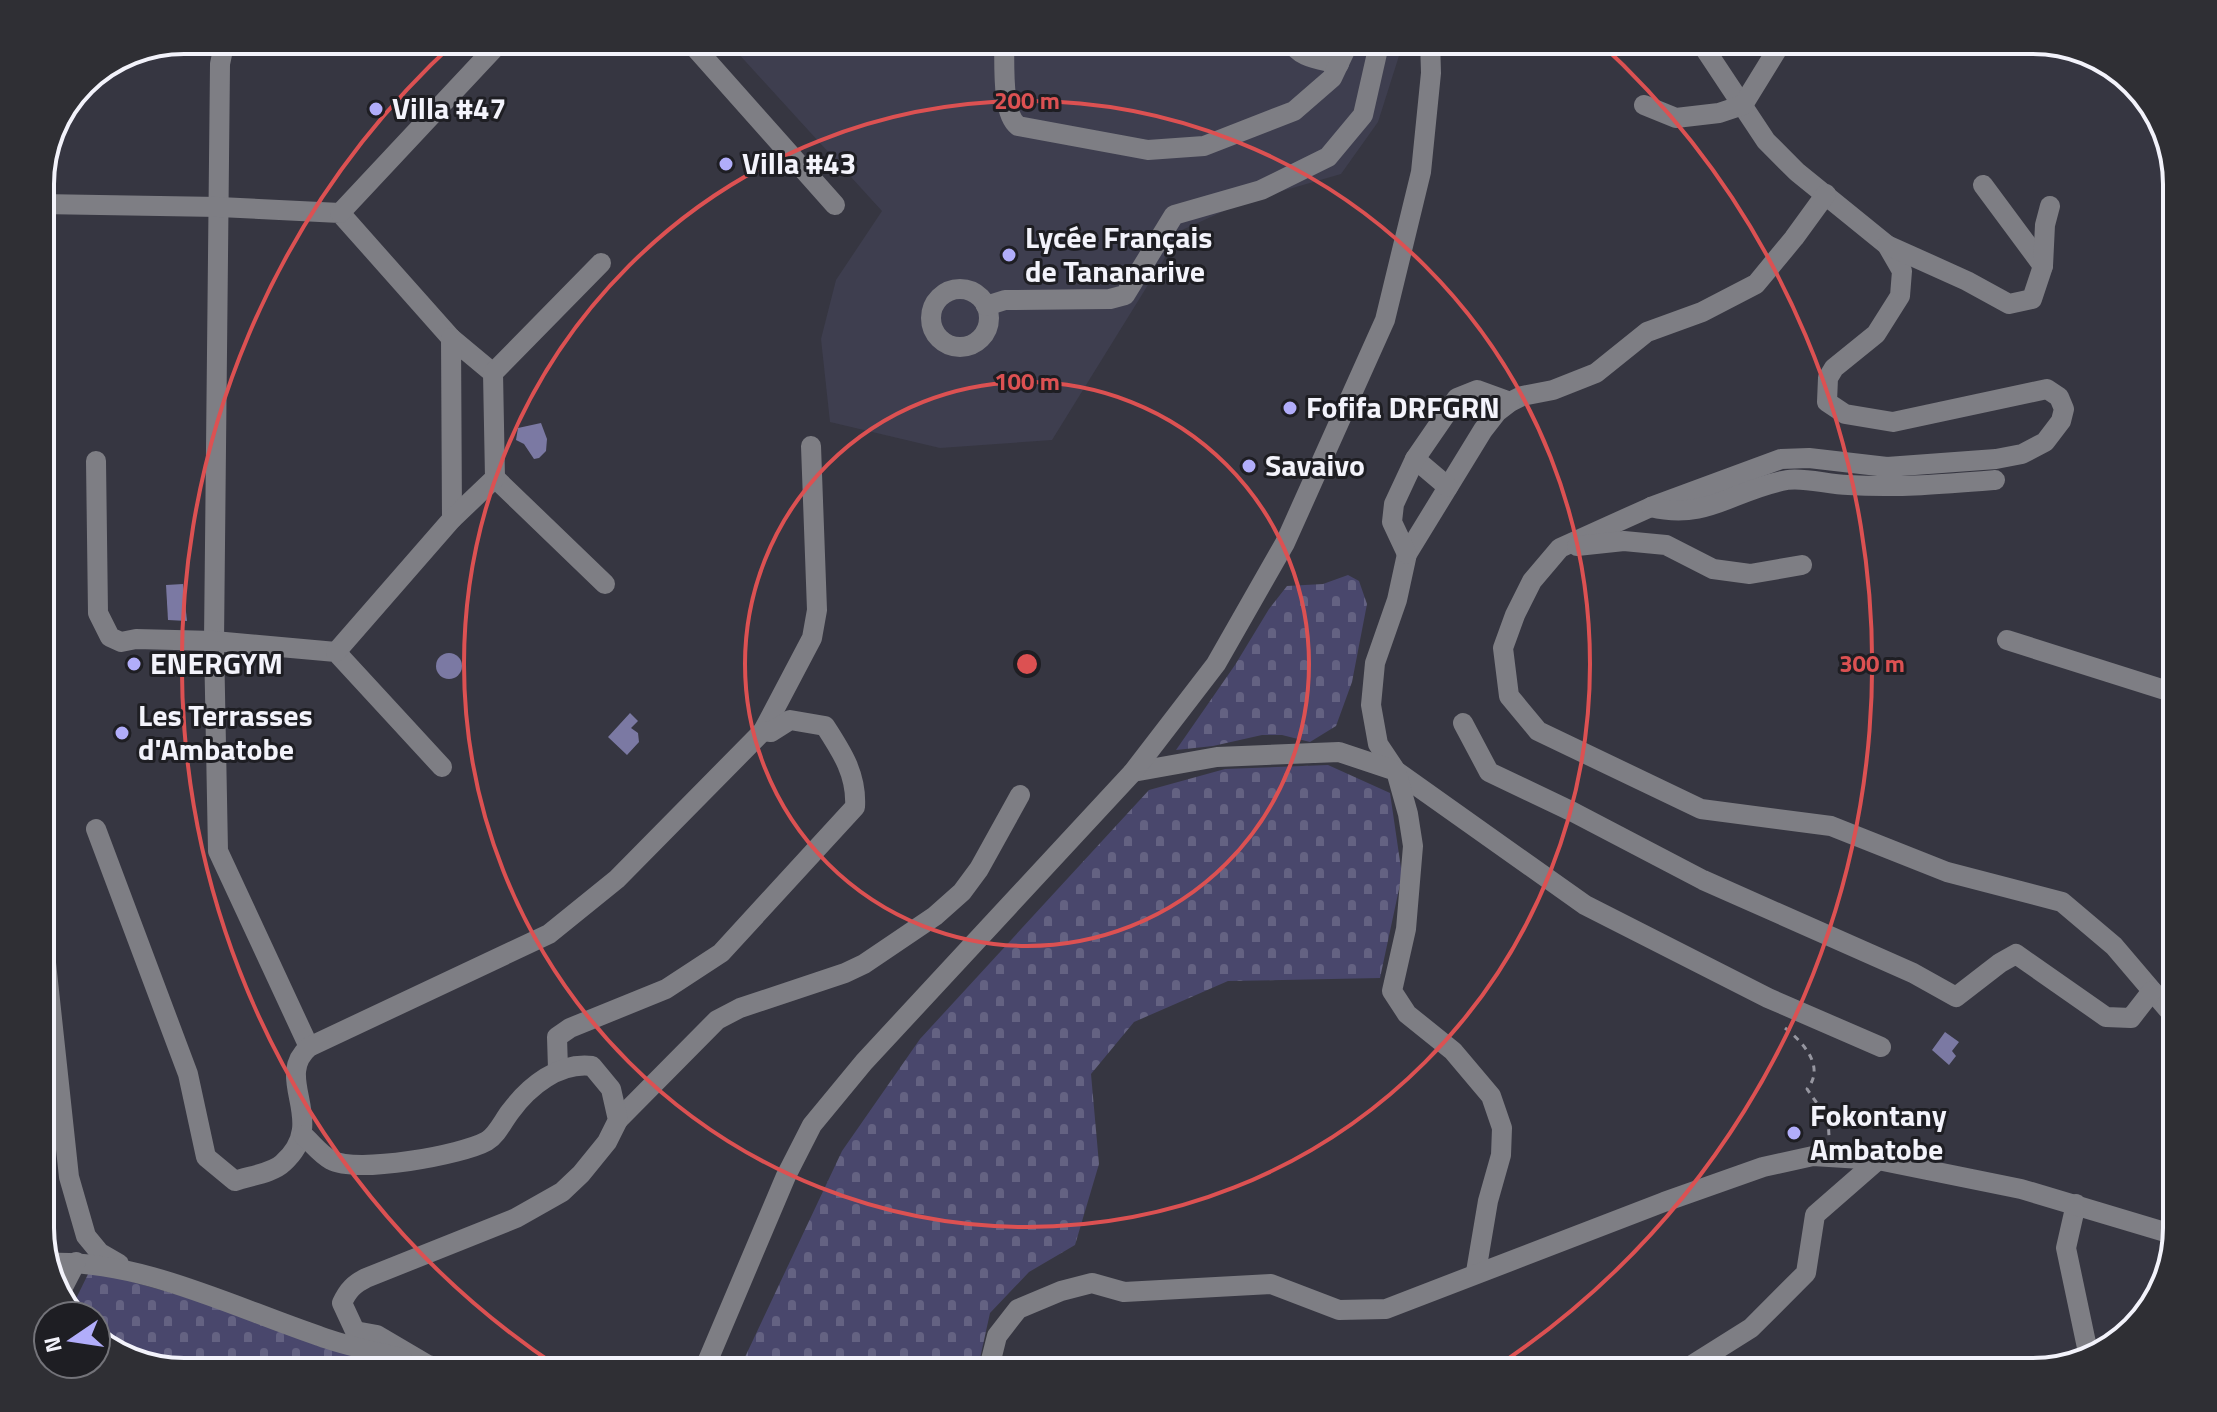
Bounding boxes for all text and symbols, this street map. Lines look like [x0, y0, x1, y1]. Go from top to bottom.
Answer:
text: 200 m [994, 82, 1060, 118]
place label: Villa #47 [392, 85, 506, 131]
marker: Villa #47 [367, 100, 385, 118]
place label: Villa #43 [742, 140, 856, 186]
marker: Villa #43 [717, 155, 735, 173]
place label: Lycée Français de Tananarive [1025, 214, 1212, 294]
marker: Lycée Français de Tananarive [1000, 246, 1018, 264]
text: 100 m [994, 363, 1060, 399]
place label: Fofifa DRFGRN [1306, 384, 1500, 430]
marker: Fofifa DRFGRN [1281, 399, 1299, 417]
place label: Savaivo [1265, 442, 1365, 488]
marker: Savaivo [1240, 457, 1258, 475]
place label: ENERGYM [150, 640, 283, 686]
text: 300 m [1839, 645, 1905, 681]
centre of rings [1013, 650, 1041, 678]
marker: ENERGYM [125, 655, 143, 673]
place label: Les Terrasses d'Ambatobe [138, 692, 313, 772]
marker: Les Terrasses d'Ambatobe [113, 724, 131, 742]
place label: Fokontany Ambatobe [1810, 1092, 1947, 1172]
marker: Fokontany Ambatobe [1785, 1124, 1803, 1142]
north arrow [32, 1300, 112, 1380]
text: N [34, 1333, 71, 1356]

